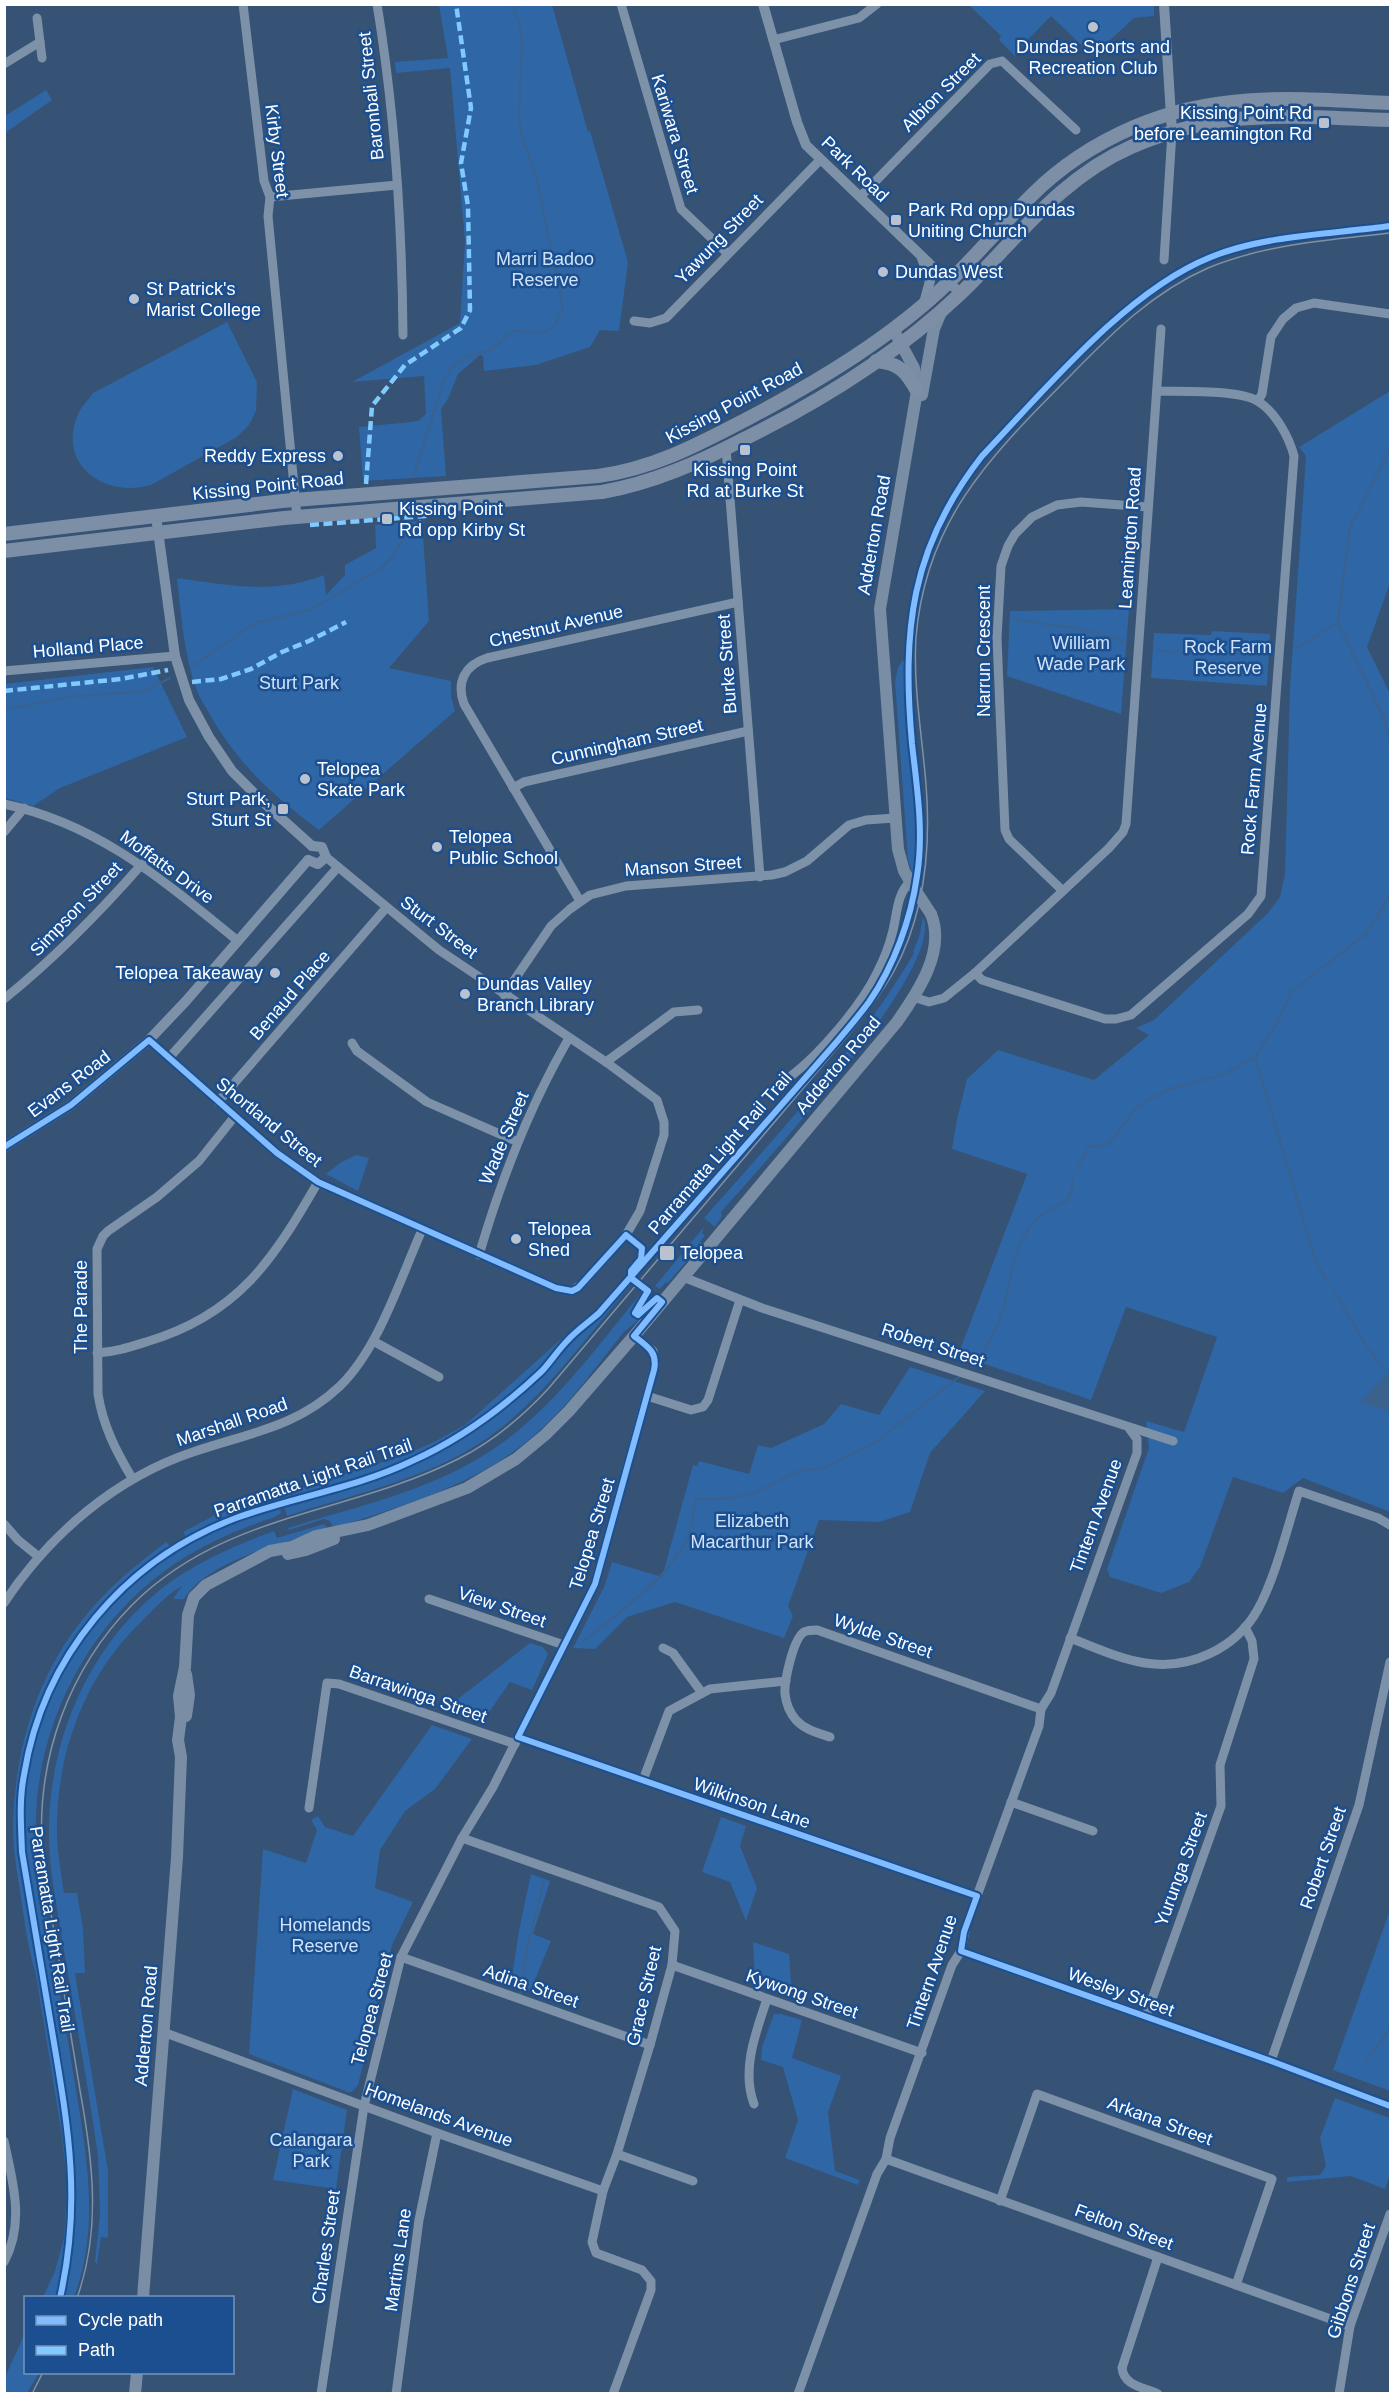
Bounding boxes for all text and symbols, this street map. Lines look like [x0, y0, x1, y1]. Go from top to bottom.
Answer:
marker: Dundas Sports and Recreation Club [1086, 20, 1100, 34]
street label: Baronbali Street [354, 31, 388, 161]
place label: Dundas Sports and Recreation Club [1016, 37, 1170, 78]
street label: Albion Street [897, 48, 985, 136]
street label: Kariwara Street [647, 72, 703, 196]
street label: Kirby Street [261, 103, 293, 199]
place label: Kissing Point Rd before Leamington Rd [1134, 103, 1312, 144]
marker: Kissing Point Rd before Leamington Rd [1317, 116, 1331, 130]
street label: Park Road [817, 132, 893, 206]
street label: Yawung Street [671, 190, 767, 288]
place label: Park Rd opp Dundas Uniting Church [908, 200, 1075, 241]
marker: Park Rd opp Dundas Uniting Church [889, 213, 903, 227]
park label: Marri Badoo Reserve [496, 249, 594, 290]
place label: Dundas West [895, 262, 1003, 282]
marker: Dundas West [876, 265, 890, 279]
place label: St Patrick's Marist College [146, 279, 261, 320]
marker: St Patrick's Marist College [127, 292, 141, 306]
street label: Kissing Point Road [662, 358, 806, 448]
marker: Kissing Point Rd at Burke St [738, 443, 752, 457]
place label: Reddy Express [204, 446, 326, 466]
marker: Reddy Express [331, 449, 345, 463]
place label: Kissing Point Rd at Burke St [686, 460, 804, 501]
street label: Leamington Road [1115, 466, 1145, 610]
street label: Kissing Point Road [191, 468, 345, 504]
street label: Adderton Road [854, 474, 894, 596]
place label: Kissing Point Rd opp Kirby St [399, 499, 525, 540]
marker: Kissing Point Rd opp Kirby St [380, 512, 394, 526]
street label: Narrun Crescent [974, 585, 994, 717]
street label: Chestnut Avenue [487, 601, 625, 651]
street label: Burke Street [714, 613, 740, 715]
street label: Holland Place [32, 632, 144, 662]
park label: William Wade Park [1037, 633, 1126, 674]
park label: Rock Farm Reserve [1184, 637, 1272, 678]
park label: Sturt Park [259, 673, 340, 693]
street label: Rock Farm Avenue [1237, 702, 1271, 856]
street label: Cunningham Street [549, 715, 705, 769]
place label: Telopea Skate Park [317, 759, 406, 800]
marker: Telopea Skate Park [298, 772, 312, 786]
place label: Sturt Park, Sturt St [186, 789, 271, 830]
marker: Sturt Park, Sturt St [276, 802, 290, 816]
street label: Moffatts Drive [116, 826, 218, 908]
place label: Telopea Public School [449, 827, 558, 868]
marker: Telopea Public School [430, 840, 444, 854]
street label: Manson Street [624, 852, 742, 880]
street label: Simpson Street [26, 858, 126, 960]
street label: Sturt Street [397, 892, 481, 962]
street label: Benaud Place [246, 946, 334, 1044]
place label: Telopea Takeaway [115, 963, 263, 983]
marker: Telopea Takeaway [268, 966, 282, 980]
place label: Dundas Valley Branch Library [477, 974, 594, 1015]
marker: Dundas Valley Branch Library [458, 987, 472, 1001]
street label: Adderton Road [791, 1012, 885, 1118]
street label: Evans Road [24, 1047, 114, 1121]
street label: Parramatta Light Rail Trail [644, 1068, 796, 1238]
street label: Shortland Street [212, 1073, 326, 1171]
street label: Wade Street [475, 1088, 533, 1188]
place label: Telopea Shed [528, 1219, 592, 1260]
marker: Telopea Shed [509, 1232, 523, 1246]
place label: Telopea [680, 1243, 744, 1263]
marker: Telopea [658, 1244, 676, 1262]
street label: The Parade [71, 1260, 91, 1354]
street label: Robert Street [879, 1319, 987, 1371]
street label: Marshall Road [174, 1394, 290, 1450]
street label: Parramatta Light Rail Trail [211, 1435, 415, 1521]
street label: Tintern Avenue [1066, 1456, 1126, 1576]
street label: Telopea Street [565, 1476, 619, 1592]
park label: Elizabeth Macarthur Park [690, 1511, 815, 1552]
street label: View Street [455, 1583, 549, 1631]
street label: Wylde Street [831, 1610, 935, 1662]
street label: Barrawinga Street [347, 1661, 489, 1727]
street label: Wilkinson Lane [691, 1774, 813, 1832]
street label: Robert Street [1296, 1804, 1350, 1912]
street label: Yurunga Street [1151, 1809, 1211, 1929]
street label: Parramatta Light Rail Trail [26, 1825, 78, 2033]
street label: Tintern Avenue [903, 1912, 961, 2032]
park label: Homelands Reserve [279, 1915, 371, 1956]
street label: Grace Street [623, 1944, 665, 2048]
street label: Telopea Street [347, 1950, 397, 2068]
street label: Adina Street [481, 1960, 581, 2012]
street label: Wesley Street [1065, 1963, 1177, 2021]
street label: Adderton Road [131, 1965, 161, 2087]
street label: Kywong Street [743, 1965, 861, 2023]
street label: Homelands Avenue [362, 2079, 516, 2151]
street label: Arkana Street [1105, 2093, 1215, 2149]
park label: Calangara Park [269, 2130, 354, 2171]
street label: Charles Street [308, 2189, 344, 2305]
street label: Felton Street [1072, 2200, 1176, 2254]
street label: Martins Lane [381, 2207, 415, 2313]
street label: Gibbons Street [1323, 2221, 1379, 2341]
legend [24, 2296, 234, 2374]
text: Cycle path [78, 2310, 163, 2330]
text: Path [78, 2340, 115, 2360]

